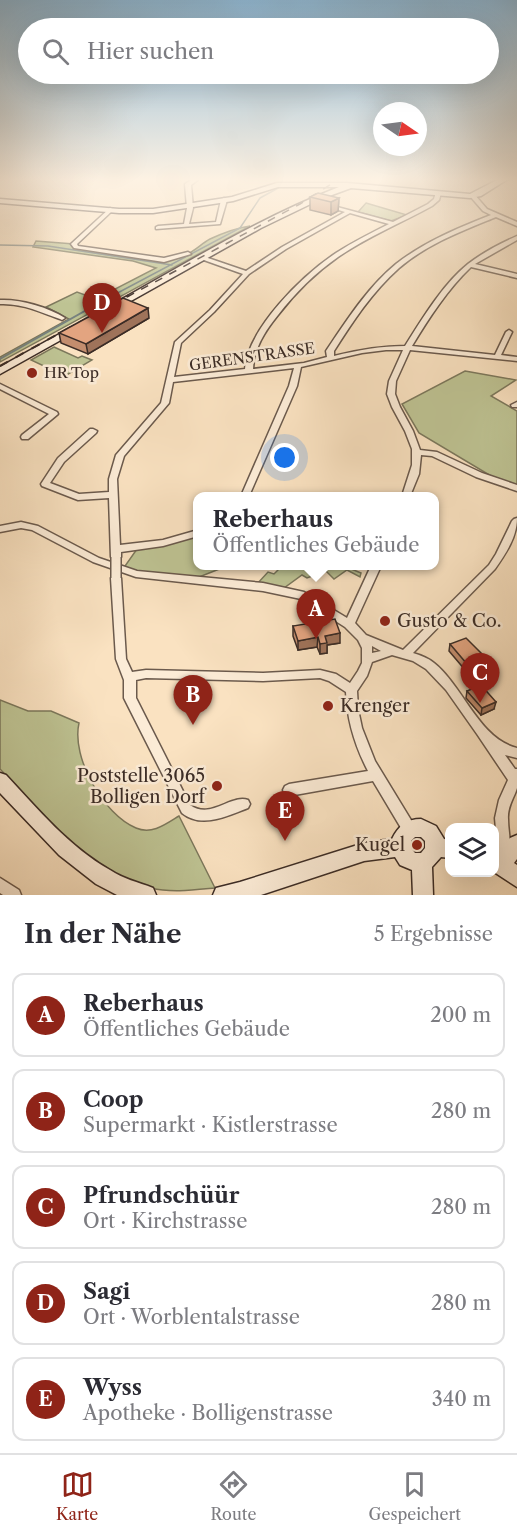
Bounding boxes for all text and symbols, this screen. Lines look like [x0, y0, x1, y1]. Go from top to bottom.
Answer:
search box [18, 18, 499, 84]
icon: search [39, 35, 72, 68]
text: Hier suchen [87, 38, 214, 65]
north arrow [373, 102, 427, 156]
pin: D [82, 284, 122, 333]
street label: GERENSTRASSE [188, 338, 316, 375]
place label: HR Top [44, 363, 99, 382]
marker: HR Top [25, 366, 39, 380]
your location [270, 443, 299, 472]
popup [193, 492, 439, 570]
text: Reberhaus [213, 506, 333, 533]
text: Öffentliches Gebäude [213, 533, 419, 557]
pin: A [296, 590, 336, 639]
place label: Gusto & Co. [397, 610, 501, 632]
marker: Gusto & Co. [378, 614, 392, 628]
pin: C [460, 654, 500, 703]
pin: B [174, 676, 212, 725]
place label: Krenger [340, 695, 410, 717]
marker: Krenger [321, 699, 335, 713]
place label: Poststelle 3065 Bolligen Dorf [77, 765, 208, 808]
marker: Poststelle 3065 Bolligen Dorf [210, 779, 224, 793]
pin: E [266, 792, 304, 841]
map controls [445, 823, 499, 877]
button: layers [445, 823, 499, 877]
place label: Kugel [355, 834, 405, 856]
marker: Kugel [410, 838, 424, 852]
text: In der Nähe [24, 918, 181, 950]
text: 5 Ergebnisse [374, 922, 493, 946]
text: Reberhaus [83, 990, 204, 1017]
text: A [38, 1003, 53, 1027]
text: 200 m [430, 1003, 491, 1027]
text: Öffentliches Gebäude [83, 1017, 290, 1041]
text: Coop [83, 1086, 143, 1113]
text: B [38, 1099, 53, 1123]
text: 280 m [431, 1099, 491, 1123]
text: Supermarkt · Kistlerstrasse [83, 1113, 338, 1137]
text: Pfrundschüür [83, 1182, 240, 1209]
text: C [37, 1195, 54, 1219]
text: 280 m [431, 1195, 491, 1219]
text: Ort · Kirchstrasse [83, 1209, 247, 1233]
text: Sagi [83, 1278, 130, 1305]
text: D [37, 1291, 54, 1315]
text: 280 m [431, 1291, 491, 1315]
text: Ort · Worblentalstrasse [83, 1305, 300, 1329]
text: Wyss [83, 1374, 142, 1401]
text: E [38, 1387, 53, 1411]
text: 340 m [432, 1387, 491, 1411]
text: Apotheke · Bolligenstrasse [83, 1401, 333, 1425]
tab: Karte [56, 1468, 98, 1524]
tab: Route [211, 1468, 256, 1524]
tab: Gespeichert [369, 1468, 461, 1524]

